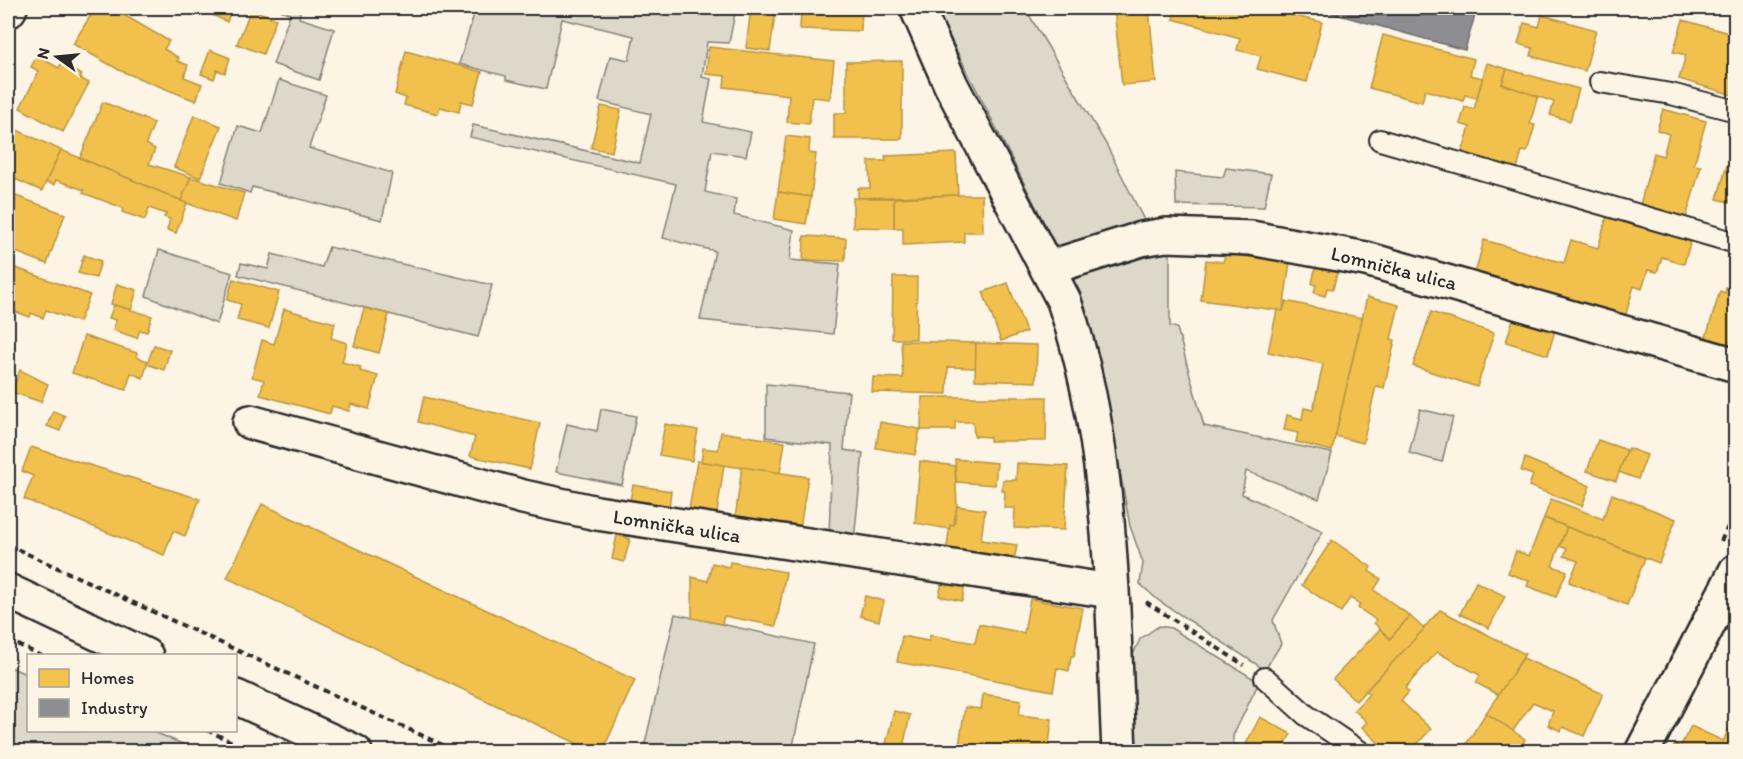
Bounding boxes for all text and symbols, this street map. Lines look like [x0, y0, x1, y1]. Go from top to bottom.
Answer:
north arrow [27, 27, 87, 87]
text: N [32, 46, 54, 61]
street label: Lomnička ulica [1329, 241, 1460, 295]
street label: Lomnička ulica [611, 504, 743, 548]
legend [27, 654, 237, 732]
text: Homes [81, 667, 134, 689]
text: Industry [81, 697, 148, 719]

